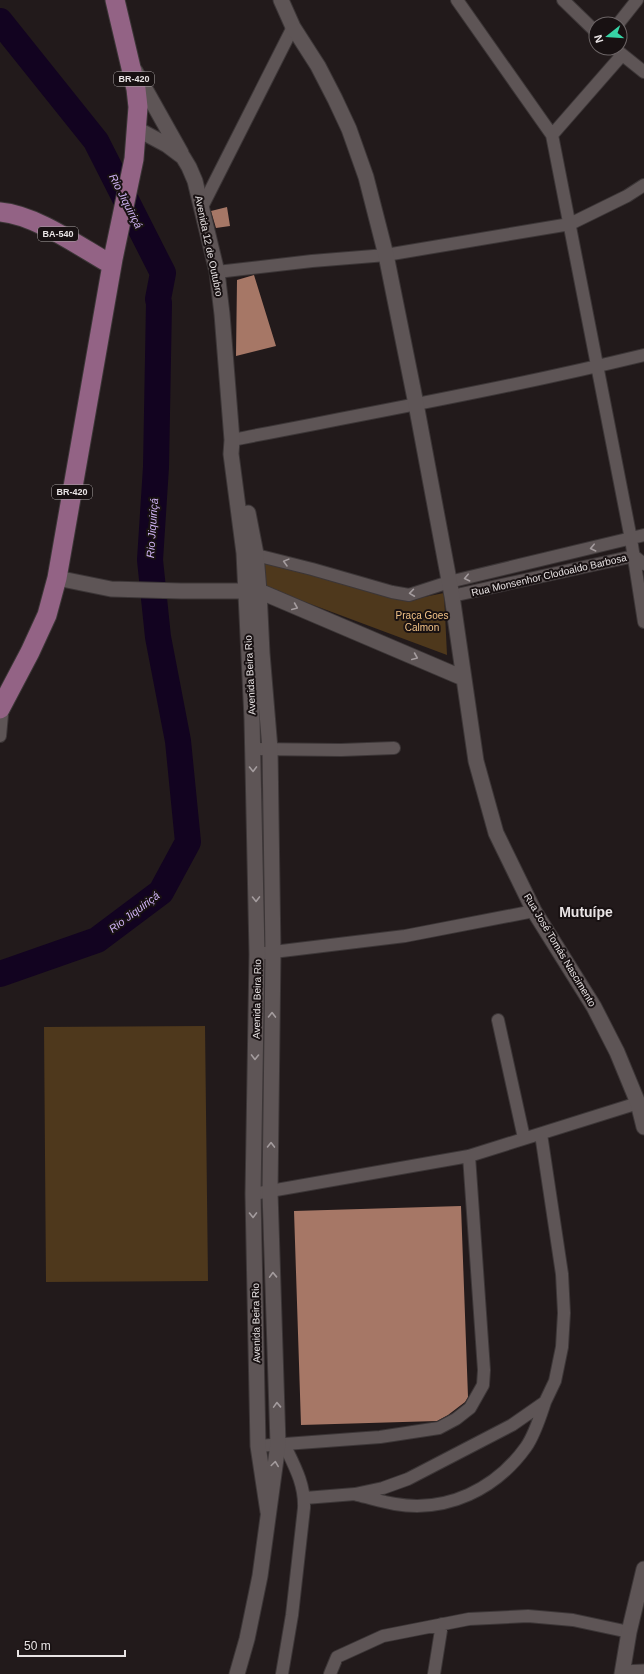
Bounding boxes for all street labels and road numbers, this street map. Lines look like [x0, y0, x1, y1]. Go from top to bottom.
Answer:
road number: BR-420 [114, 72, 154, 86]
street label: Avenida 12 de Outubro [193, 195, 225, 298]
road number: BA-540 [38, 227, 78, 241]
road number: BR-420 [52, 485, 92, 499]
street label: Rua Monsenhor Clodoaldo Barbosa [470, 552, 628, 598]
street label: Avenida Beira Rio [242, 634, 258, 715]
street label: Rua José Tomás Nascimento [522, 892, 598, 1009]
street label: Avenida Beira Rio [251, 959, 263, 1039]
street label: Avenida Beira Rio [250, 1283, 262, 1363]

